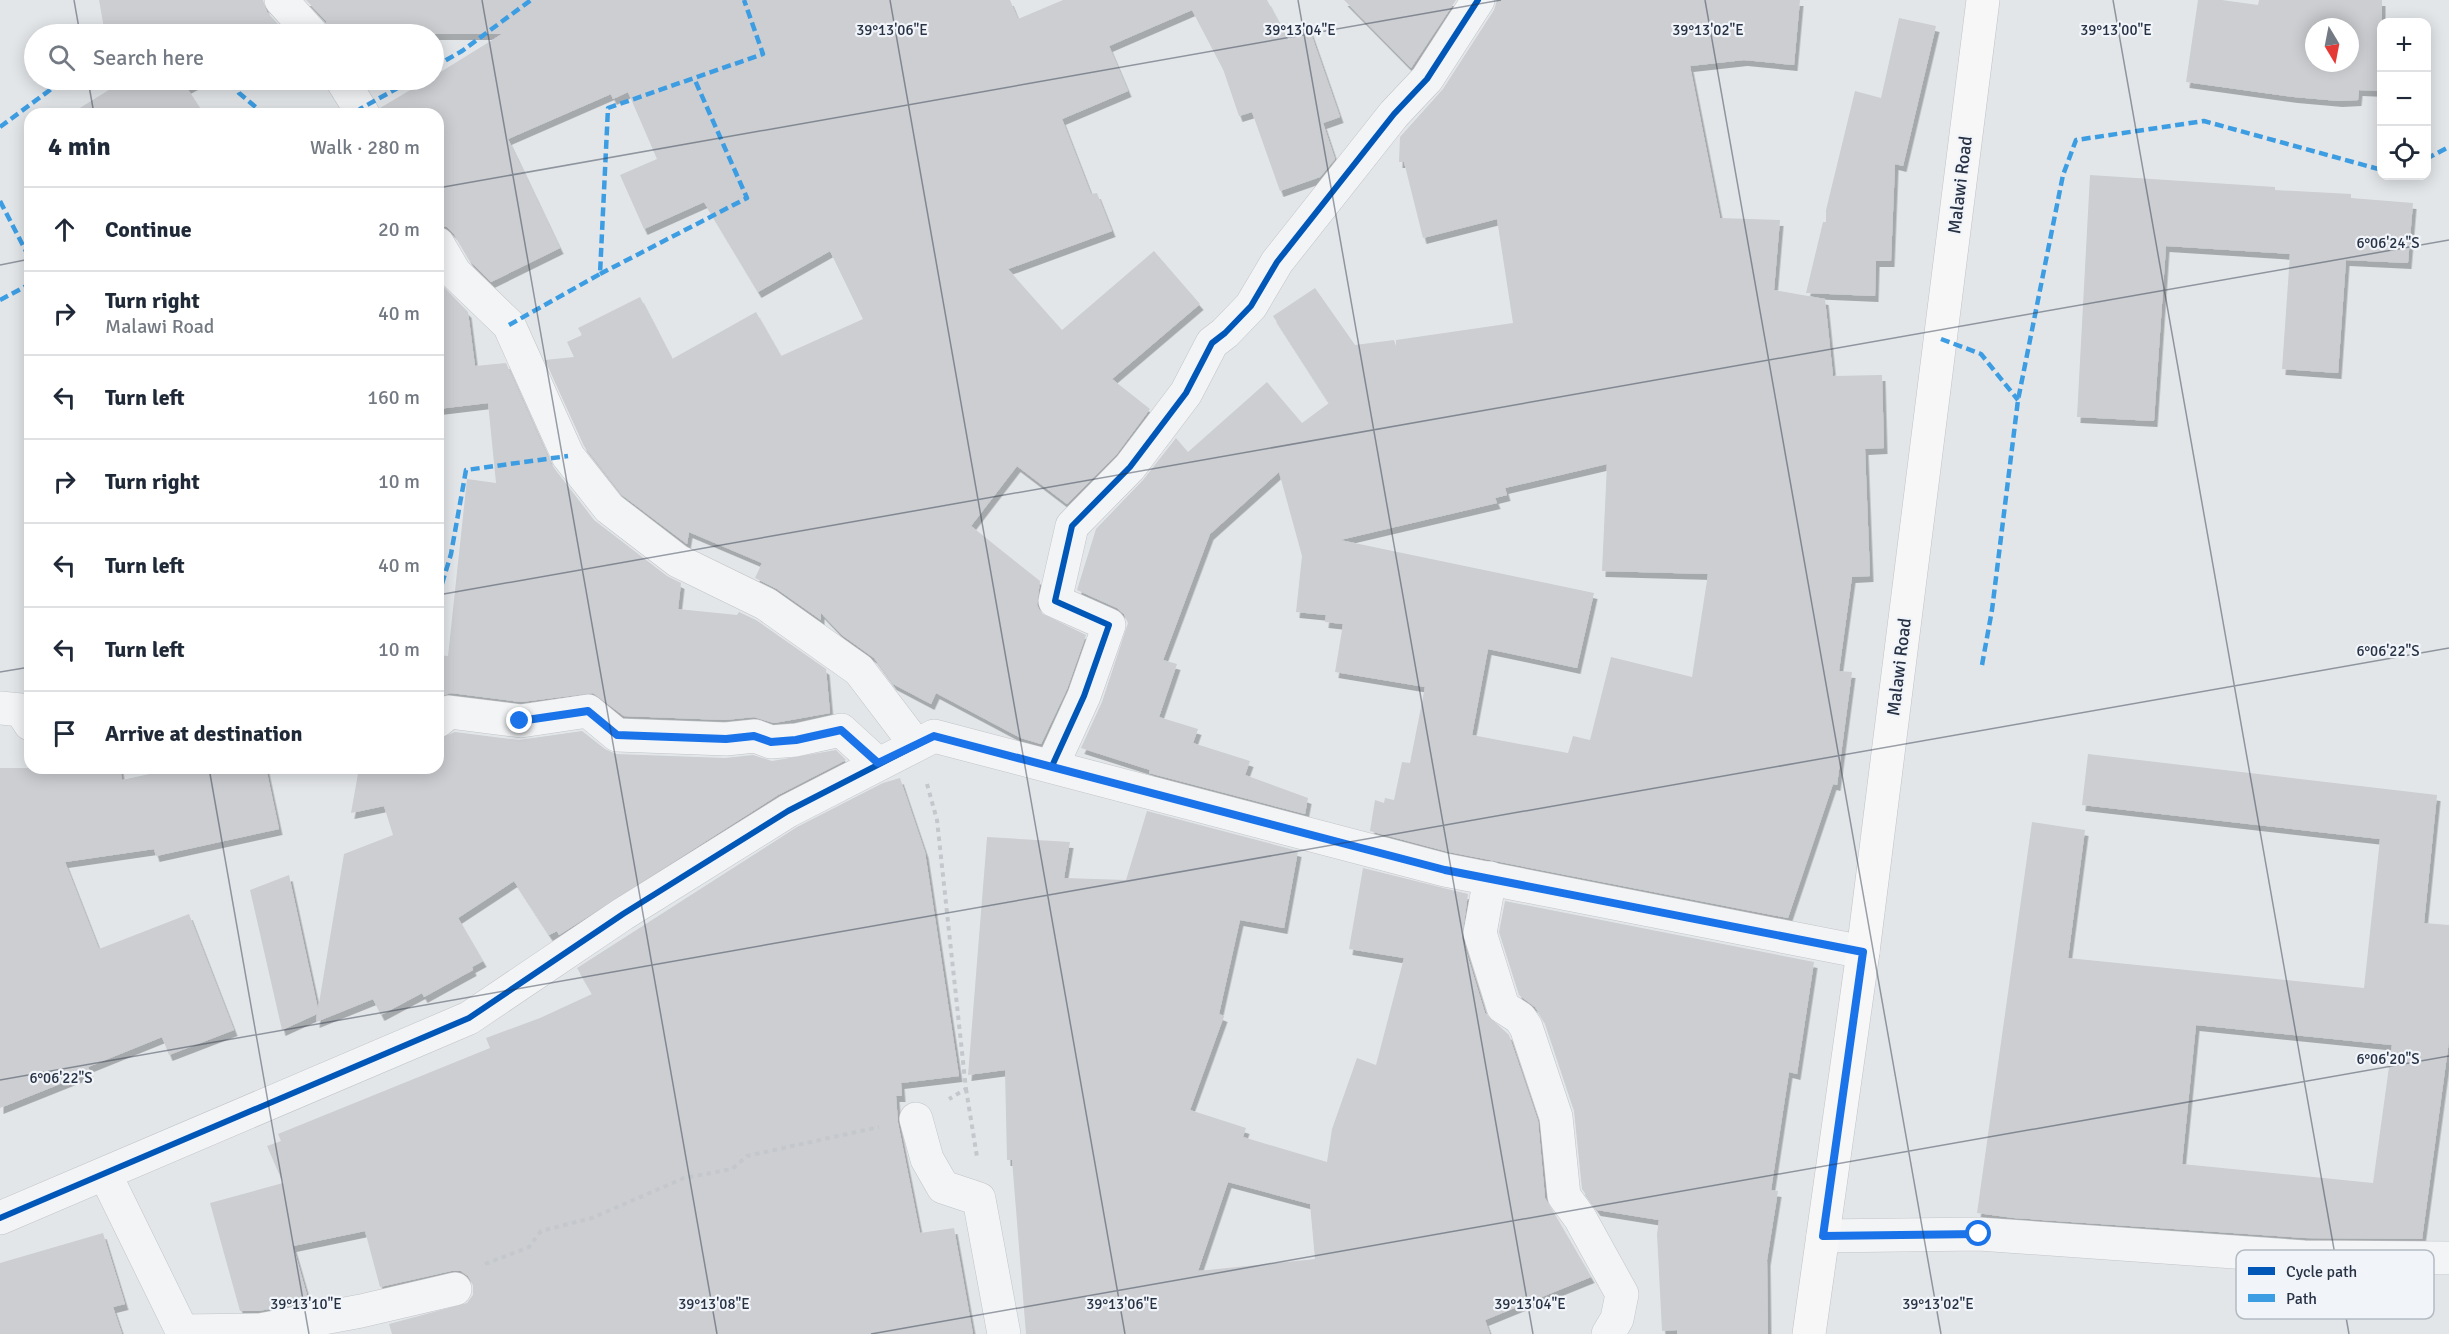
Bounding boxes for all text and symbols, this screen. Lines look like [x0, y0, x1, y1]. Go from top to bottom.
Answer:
north arrow [2305, 18, 2359, 72]
map controls [2377, 18, 2431, 180]
button: + [2377, 18, 2431, 72]
text: 39°13'06"E [856, 21, 928, 39]
text: 39°13'04"E [1264, 21, 1336, 39]
text: 39°13'02"E [1672, 21, 1744, 39]
text: 39°13'00"E [2080, 21, 2152, 39]
search box [24, 24, 444, 90]
icon: search [45, 41, 78, 74]
text: Search here [93, 44, 204, 71]
button: − [2377, 72, 2431, 126]
button: locate [2377, 126, 2431, 180]
text: 4 min [48, 131, 111, 163]
text: Walk · 280 m [310, 135, 420, 160]
street label: Malawi Road [1943, 135, 1977, 235]
icon: ahead [48, 213, 81, 246]
text: Continue [105, 216, 192, 243]
text: 20 m [378, 217, 420, 242]
text: 6°06'24"S [2356, 234, 2420, 252]
text: Turn right [105, 287, 200, 314]
icon: right [48, 297, 81, 330]
text: 40 m [378, 301, 420, 326]
text: Malawi Road [105, 314, 214, 339]
icon: left [48, 381, 81, 414]
text: Turn left [105, 384, 185, 411]
text: 160 m [367, 385, 420, 410]
icon: right [48, 465, 81, 498]
text: Turn right [105, 468, 200, 495]
text: 10 m [378, 469, 420, 494]
icon: left [48, 549, 81, 582]
text: Turn left [105, 552, 185, 579]
text: 40 m [378, 553, 420, 578]
street label: Malawi Road [1882, 617, 1916, 717]
icon: left [48, 633, 81, 666]
text: Turn left [105, 636, 185, 663]
text: 10 m [378, 637, 420, 662]
text: 6°06'22"S [2356, 642, 2420, 660]
route end [506, 707, 532, 733]
icon: arrive [48, 717, 81, 750]
text: Arrive at destination [105, 720, 302, 747]
text: 6°06'20"S [2356, 1050, 2420, 1068]
text: 6°06'22"S [29, 1069, 93, 1087]
route start [1965, 1220, 1991, 1246]
legend [2236, 1250, 2434, 1319]
text: Cycle path [2286, 1262, 2357, 1282]
text: Path [2286, 1289, 2317, 1309]
text: 39°13'10"E [270, 1295, 342, 1313]
text: 39°13'08"E [678, 1295, 750, 1313]
text: 39°13'06"E [1086, 1295, 1158, 1313]
text: 39°13'04"E [1494, 1295, 1566, 1313]
text: 39°13'02"E [1902, 1295, 1974, 1313]

